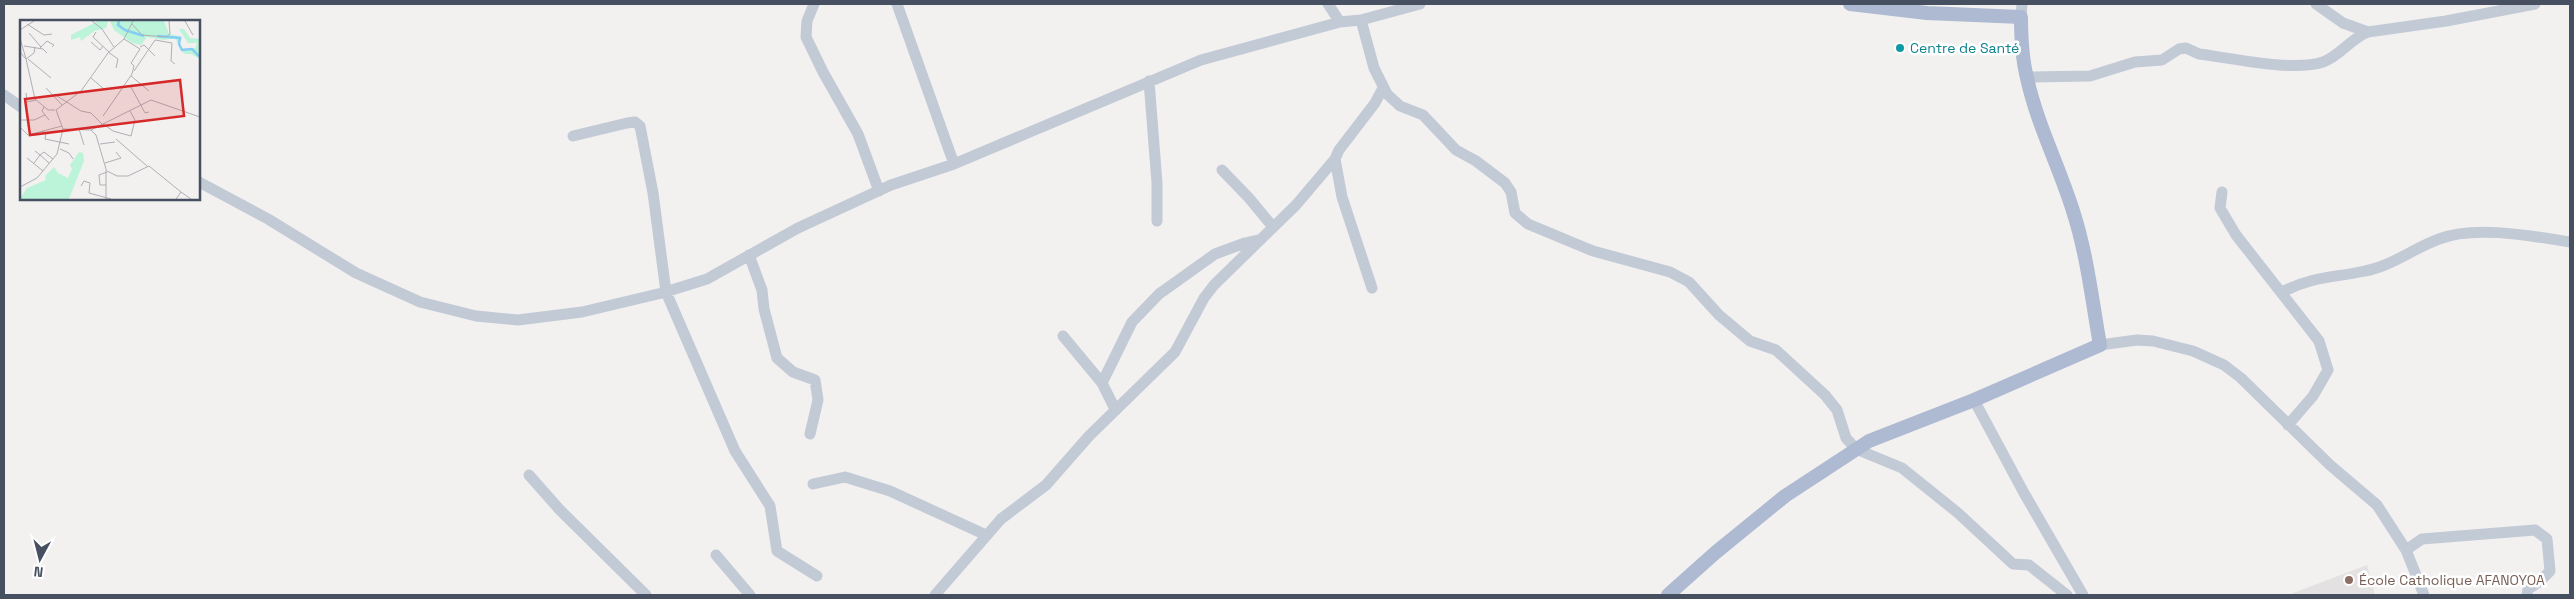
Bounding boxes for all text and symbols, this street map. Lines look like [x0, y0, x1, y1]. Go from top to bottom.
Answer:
inset map [20, 20, 200, 200]
place label: Centre de Santé [1910, 39, 2019, 57]
marker: Centre de Santé [1894, 42, 1906, 54]
north arrow [15, 534, 65, 584]
text: N [33, 562, 44, 581]
place label: École Catholique AFANOYOA [2359, 571, 2545, 589]
marker: École Catholique AFANOYOA [2343, 574, 2355, 586]

